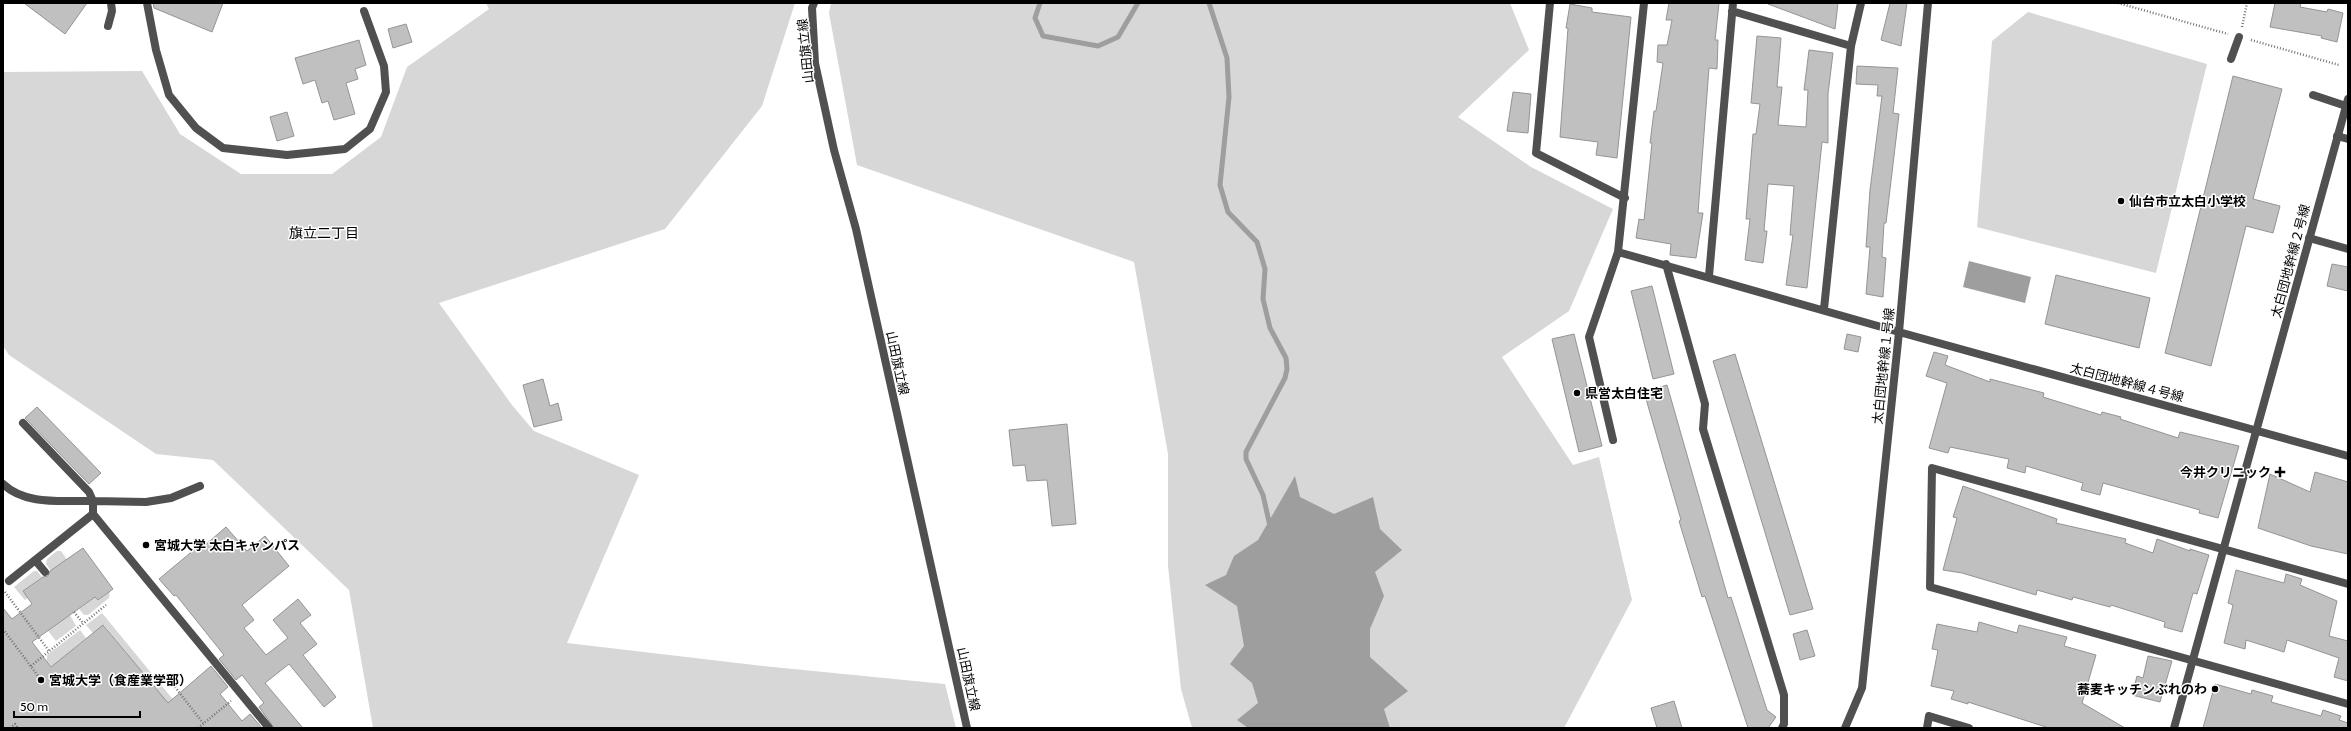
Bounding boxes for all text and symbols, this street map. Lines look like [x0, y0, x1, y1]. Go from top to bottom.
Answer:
street label: 山田旗立線 [794, 18, 816, 84]
place label: 仙台市立太白小学校 [2129, 193, 2246, 209]
marker: 仙台市立太白小学校 [2116, 196, 2126, 206]
street label: 太白団地幹線２号線 [2267, 202, 2313, 320]
district label: 旗立二丁目 [289, 224, 359, 242]
street label: 太白団地幹線１号線 [1869, 307, 1897, 425]
street label: 山田旗立線 [883, 330, 913, 396]
street label: 太白団地幹線４号線 [2068, 359, 2186, 405]
place label: 県営太白住宅 [1585, 385, 1663, 401]
marker: 県営太白住宅 [1572, 388, 1582, 398]
place label: 今井クリニック [2180, 464, 2271, 480]
marker: 今井クリニック [2274, 466, 2286, 478]
place label: 宮城大学 太白キャンパス [154, 537, 300, 553]
marker: 宮城大学 太白キャンパス [141, 540, 151, 550]
street label: 山田旗立線 [954, 646, 984, 712]
place label: 宮城大学（食産業学部） [49, 672, 192, 688]
marker: 宮城大学（食産業学部） [36, 675, 46, 685]
place label: 蕎麦キッチンぶれのわ [2077, 681, 2207, 697]
marker: 蕎麦キッチンぶれのわ [2210, 684, 2220, 694]
scale bar [14, 693, 140, 719]
text: 50 m [20, 699, 48, 714]

